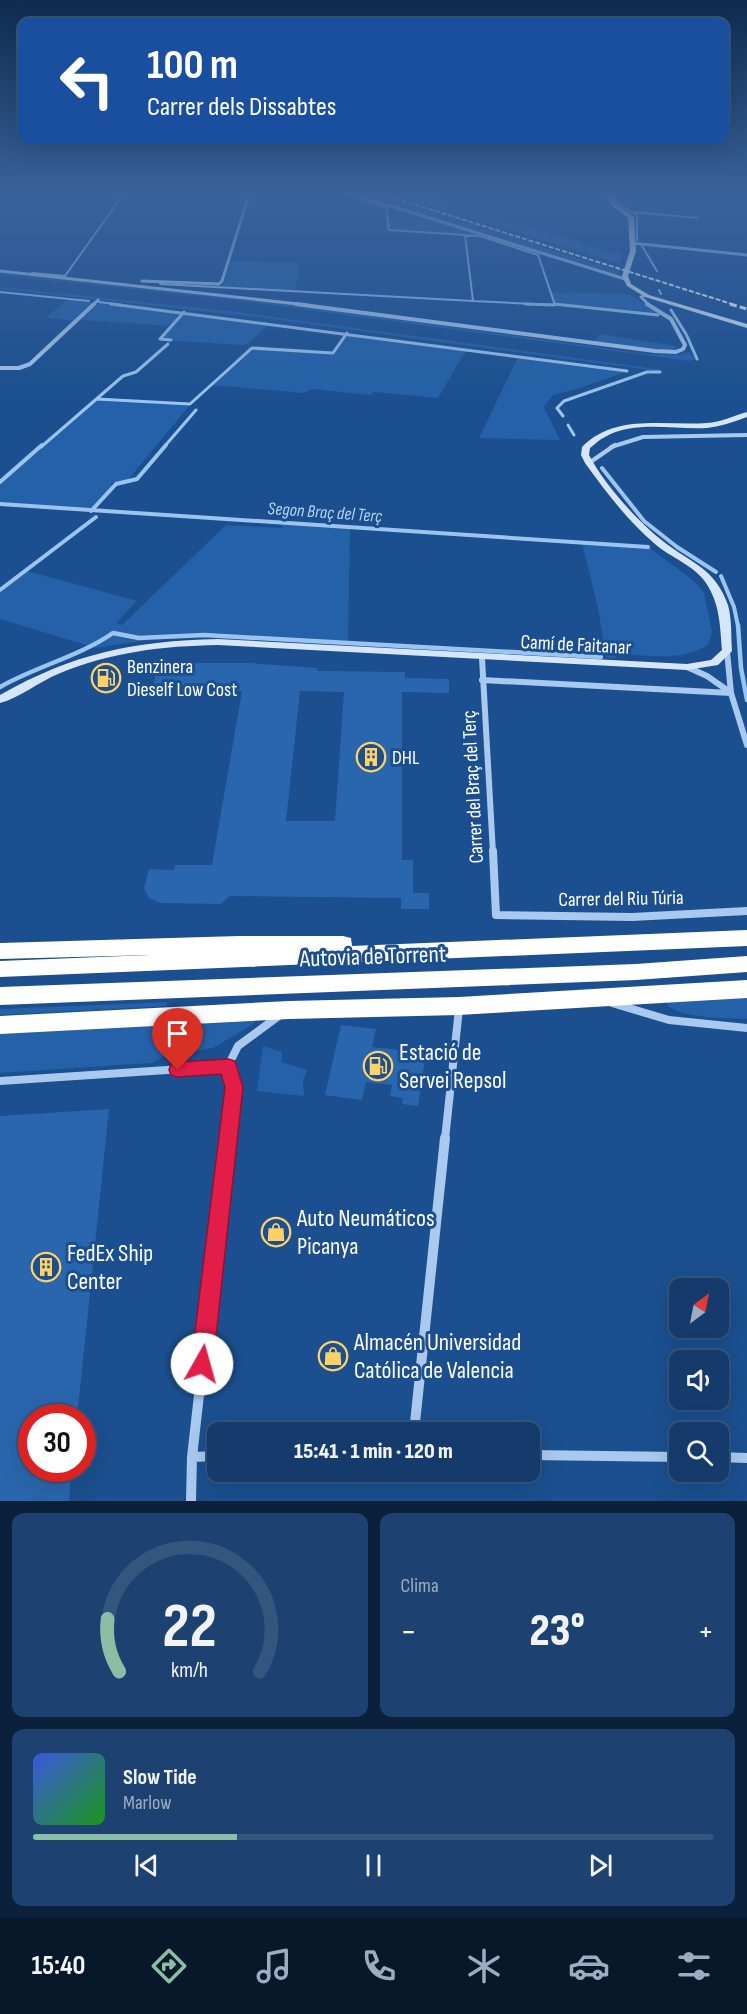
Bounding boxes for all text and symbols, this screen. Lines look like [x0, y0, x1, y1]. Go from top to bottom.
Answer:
text: 100 m [147, 40, 238, 91]
icon: left [48, 42, 126, 120]
text: Carrer dels Dissabtes [147, 91, 337, 123]
water label: Segon Braç del Terç [267, 498, 383, 527]
street label: Camí de Faitanar [520, 630, 632, 660]
place label: Benzinera Dieself Low Cost [127, 655, 237, 702]
fuel station icon: Benzinera Dieself Low Cost [90, 662, 122, 694]
street label: Carrer del Braç del Terç [457, 710, 489, 864]
building icon: DHL [355, 741, 387, 773]
place label: DHL [392, 746, 420, 770]
street label: Carrer del Riu Túria [558, 886, 684, 912]
street label: Autovia de Torrent [298, 939, 447, 974]
pin [152, 1008, 203, 1070]
icon: arrive [161, 1017, 194, 1050]
place label: Estació de Servei Repsol [399, 1038, 506, 1095]
fuel station icon: Estació de Servei Repsol [362, 1050, 394, 1082]
place label: Auto Neumáticos Picanya [296, 1204, 435, 1261]
shop icon: Auto Neumáticos Picanya [260, 1216, 292, 1248]
place label: FedEx Ship Center [67, 1239, 153, 1296]
building icon: FedEx Ship Center [30, 1251, 62, 1283]
north arrow [669, 1278, 729, 1338]
map controls [669, 1278, 729, 1482]
place label: Almacén Universidad Católica de Valencia [353, 1328, 521, 1385]
position arrow [170, 1332, 234, 1396]
shop icon: Almacén Universidad Católica de Valencia [317, 1340, 349, 1372]
button: sound [669, 1350, 729, 1410]
speed limit sign: 30 [18, 1404, 96, 1482]
button: search [669, 1422, 729, 1482]
text: 15:41 · 1 min · 120 m [294, 1438, 453, 1465]
text: Clima [401, 1574, 439, 1598]
text: 22 [162, 1590, 217, 1665]
text: 23° [530, 1604, 585, 1659]
text: − [401, 1612, 417, 1652]
text: + [698, 1612, 714, 1652]
text: km/h [171, 1658, 208, 1683]
text: Slow Tide [123, 1764, 197, 1791]
text: Marlow [123, 1791, 171, 1815]
icon: previous [130, 1849, 163, 1882]
icon: pause [357, 1849, 390, 1882]
icon: next [584, 1849, 617, 1882]
icon: directions [148, 1945, 190, 1987]
icon: music [253, 1945, 295, 1987]
icon: phone [358, 1945, 400, 1987]
icon: climate [463, 1945, 505, 1987]
icon: car [568, 1945, 610, 1987]
icon: filters [673, 1945, 715, 1987]
text: 15:40 [32, 1950, 85, 1982]

